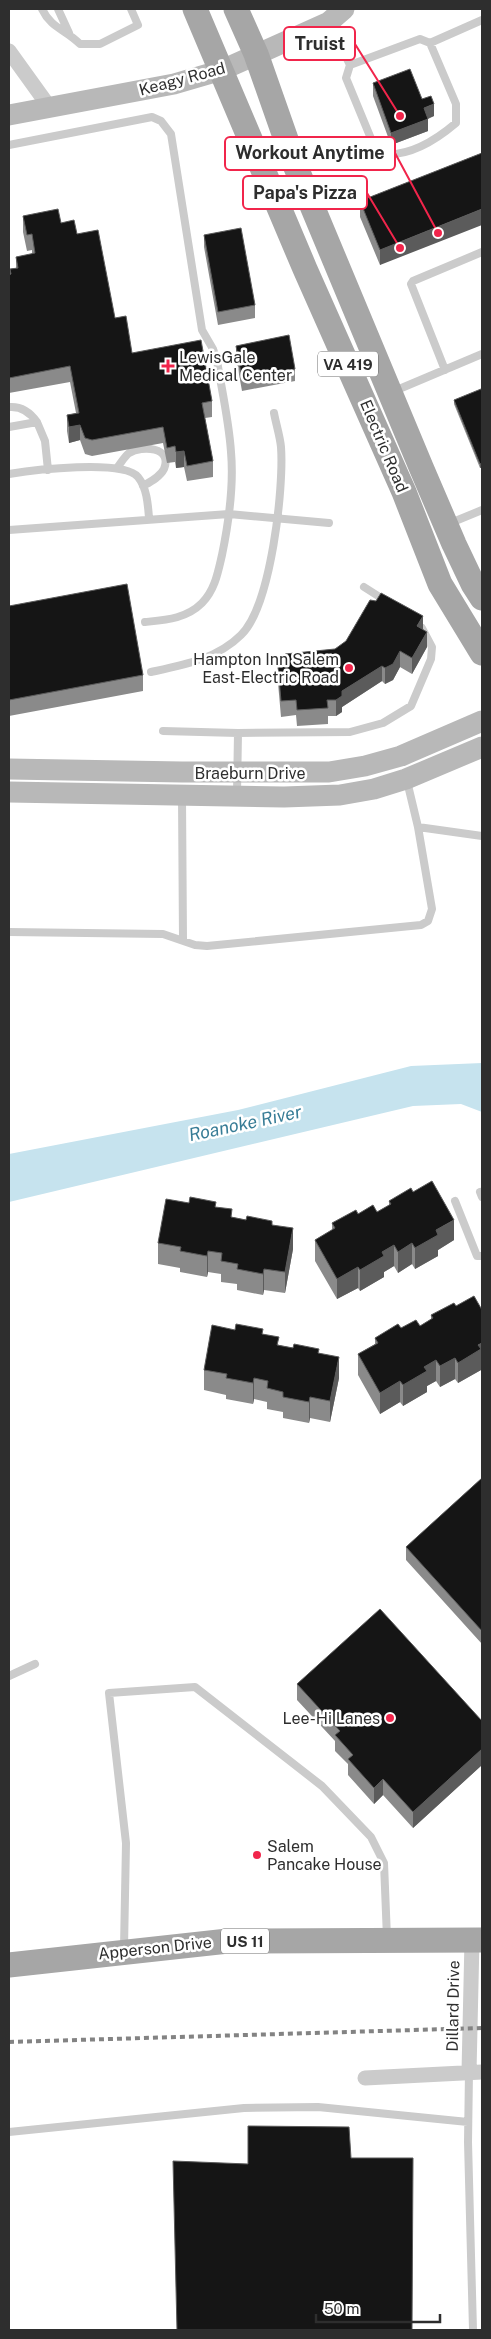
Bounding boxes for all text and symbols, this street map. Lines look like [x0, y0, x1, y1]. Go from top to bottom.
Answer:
callout: Truist [284, 27, 355, 60]
text: Truist [295, 33, 345, 54]
street label: Keagy Road [137, 58, 227, 100]
callout: Workout Anytime [225, 137, 395, 170]
text: Workout Anytime [235, 142, 385, 163]
callout: Papa's Pizza [243, 176, 367, 209]
text: Papa's Pizza [253, 182, 357, 203]
place label: LewisGale Medical Center [179, 348, 292, 385]
road number: VA 419 [318, 352, 378, 376]
marker: LewisGale Medical Center [161, 359, 175, 373]
street label: Electric Road [356, 397, 412, 495]
place label: Hampton Inn Salem East-Electric Road [193, 650, 339, 687]
marker: Hampton Inn Salem East-Electric Road [343, 662, 355, 674]
street label: Braeburn Drive [194, 764, 306, 783]
water label: Roanoke River [187, 1101, 304, 1145]
place label: Lee-Hi Lanes [282, 1709, 380, 1728]
marker: Lee-Hi Lanes [384, 1712, 396, 1724]
place label: Salem Pancake House [267, 1837, 382, 1874]
marker: Salem Pancake House [251, 1849, 263, 1861]
road number: US 11 [221, 1928, 269, 1954]
street label: Apperson Drive [97, 1933, 213, 1963]
street label: Dillard Drive [443, 1960, 463, 2052]
scale bar [316, 2292, 440, 2324]
text: 50 m [324, 2300, 359, 2317]

